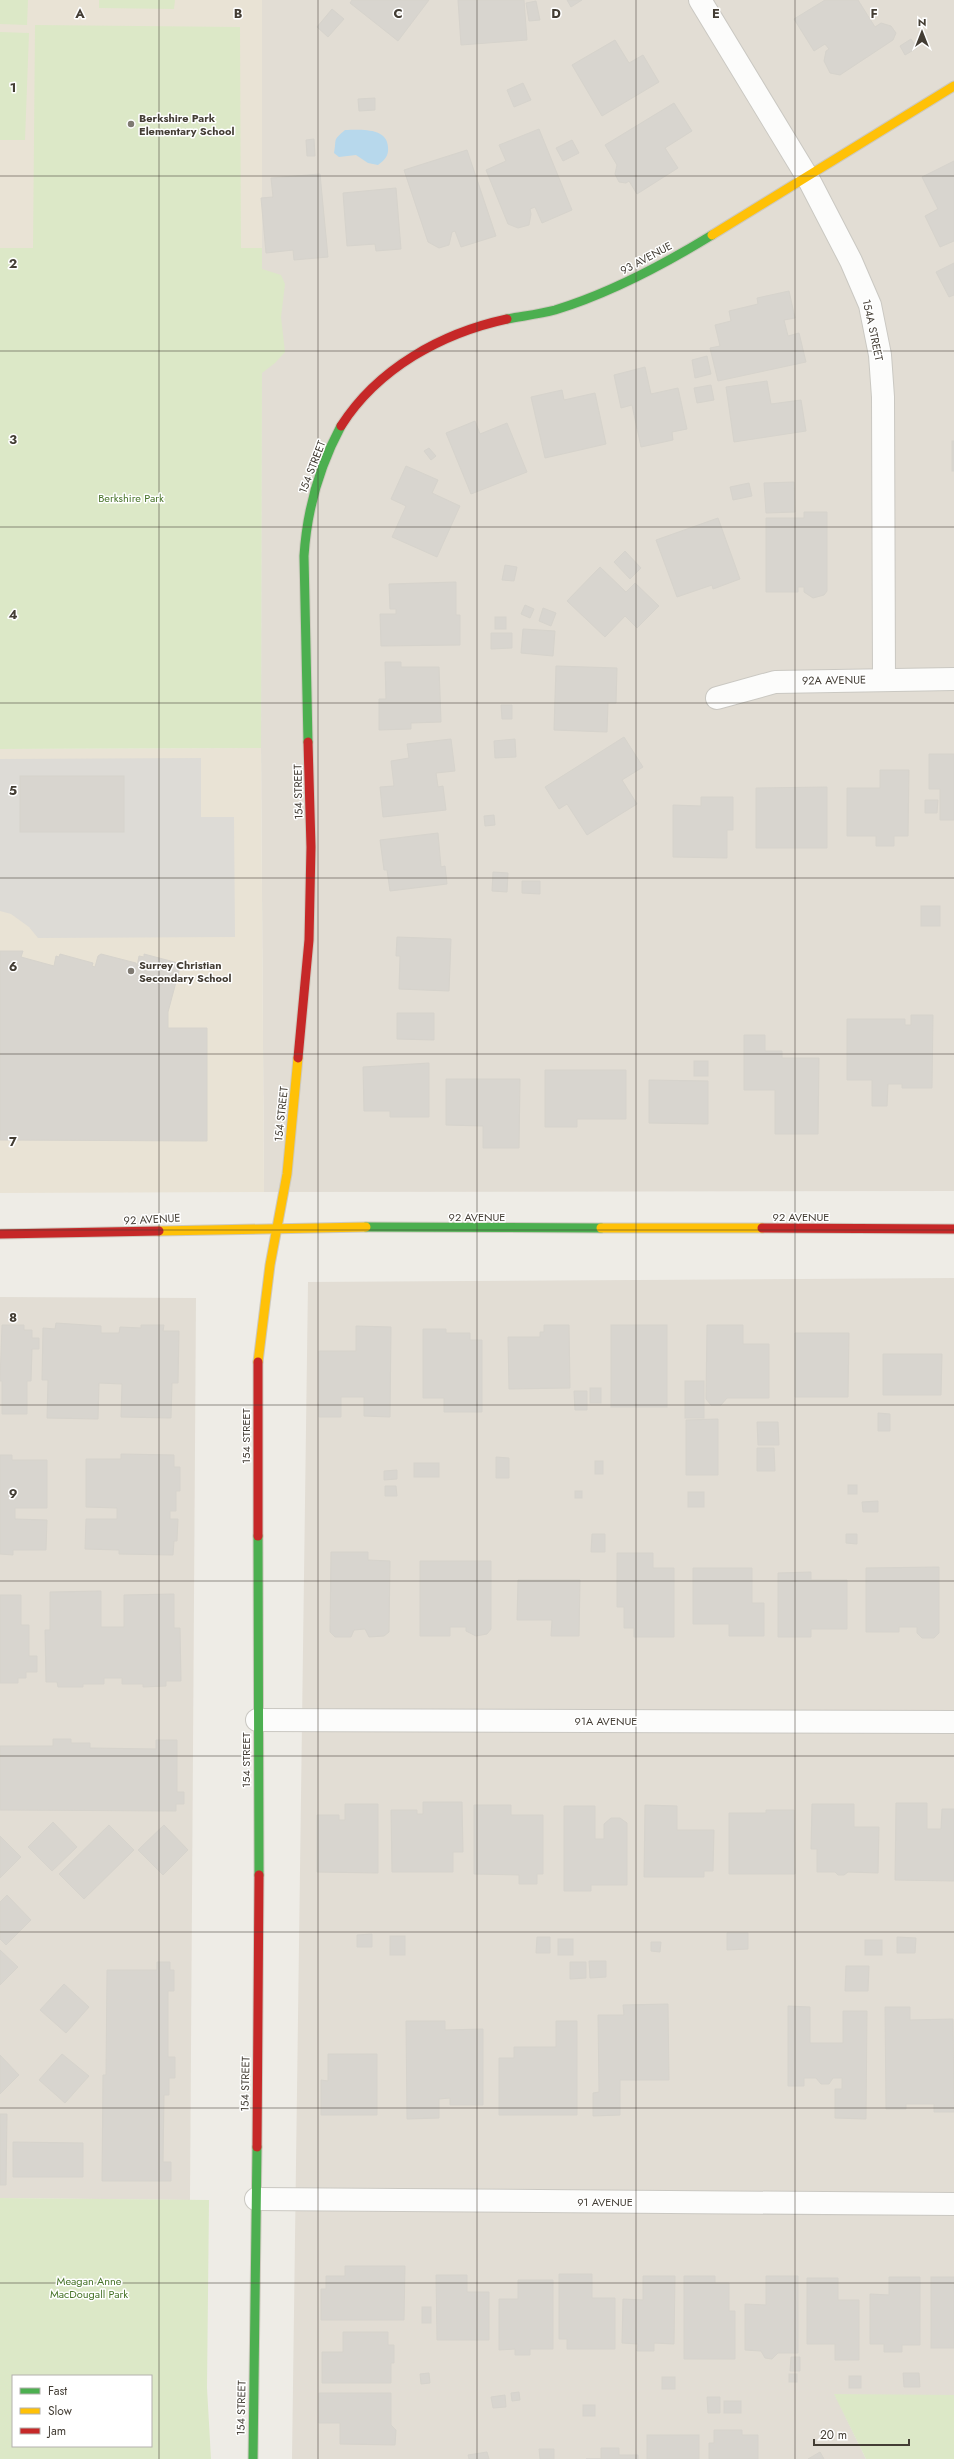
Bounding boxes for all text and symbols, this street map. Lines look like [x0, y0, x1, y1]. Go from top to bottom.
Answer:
text: A [74, 4, 85, 23]
text: B [234, 4, 243, 23]
text: C [393, 4, 403, 23]
text: D [551, 4, 561, 23]
text: E [712, 4, 720, 23]
text: F [870, 4, 878, 23]
north arrow [902, 12, 942, 52]
text: N [918, 14, 926, 30]
text: 1 [10, 78, 16, 97]
place label: Berkshire Park Elementary School [139, 110, 234, 139]
marker: Berkshire Park Elementary School [126, 119, 136, 129]
street label: 93 AVENUE [617, 238, 675, 278]
text: 2 [9, 254, 17, 273]
street label: 154A STREET [859, 298, 887, 362]
text: 3 [9, 430, 17, 449]
street label: 154 STREET [295, 438, 329, 496]
park label: Berkshire Park [98, 490, 164, 506]
text: 4 [8, 605, 18, 624]
street label: 92A AVENUE [802, 671, 866, 689]
street label: 154 STREET [290, 764, 306, 820]
text: 5 [9, 781, 17, 800]
text: 6 [9, 957, 18, 976]
place label: Surrey Christian Secondary School [139, 957, 232, 986]
marker: Surrey Christian Secondary School [126, 966, 136, 976]
street label: 154 STREET [270, 1086, 292, 1142]
text: 7 [9, 1132, 17, 1151]
street label: 92 AVENUE [449, 1209, 505, 1225]
street label: 92 AVENUE [773, 1209, 829, 1225]
street label: 92 AVENUE [123, 1210, 181, 1228]
text: 8 [9, 1308, 17, 1327]
street label: 154 STREET [238, 1408, 254, 1464]
text: 9 [9, 1484, 18, 1503]
street label: 91A AVENUE [575, 1713, 637, 1729]
street label: 154 STREET [238, 1732, 254, 1788]
street label: 154 STREET [237, 2056, 253, 2112]
street label: 91 AVENUE [577, 2194, 633, 2210]
park label: Meagan Anne MacDougall Park [50, 2273, 128, 2302]
legend [12, 2375, 152, 2447]
street label: 154 STREET [233, 2380, 249, 2436]
text: Fast [48, 2382, 67, 2400]
text: Slow [48, 2402, 73, 2420]
scale bar [814, 2421, 909, 2447]
text: Jam [46, 2422, 66, 2440]
text: 20 m [820, 2426, 847, 2444]

